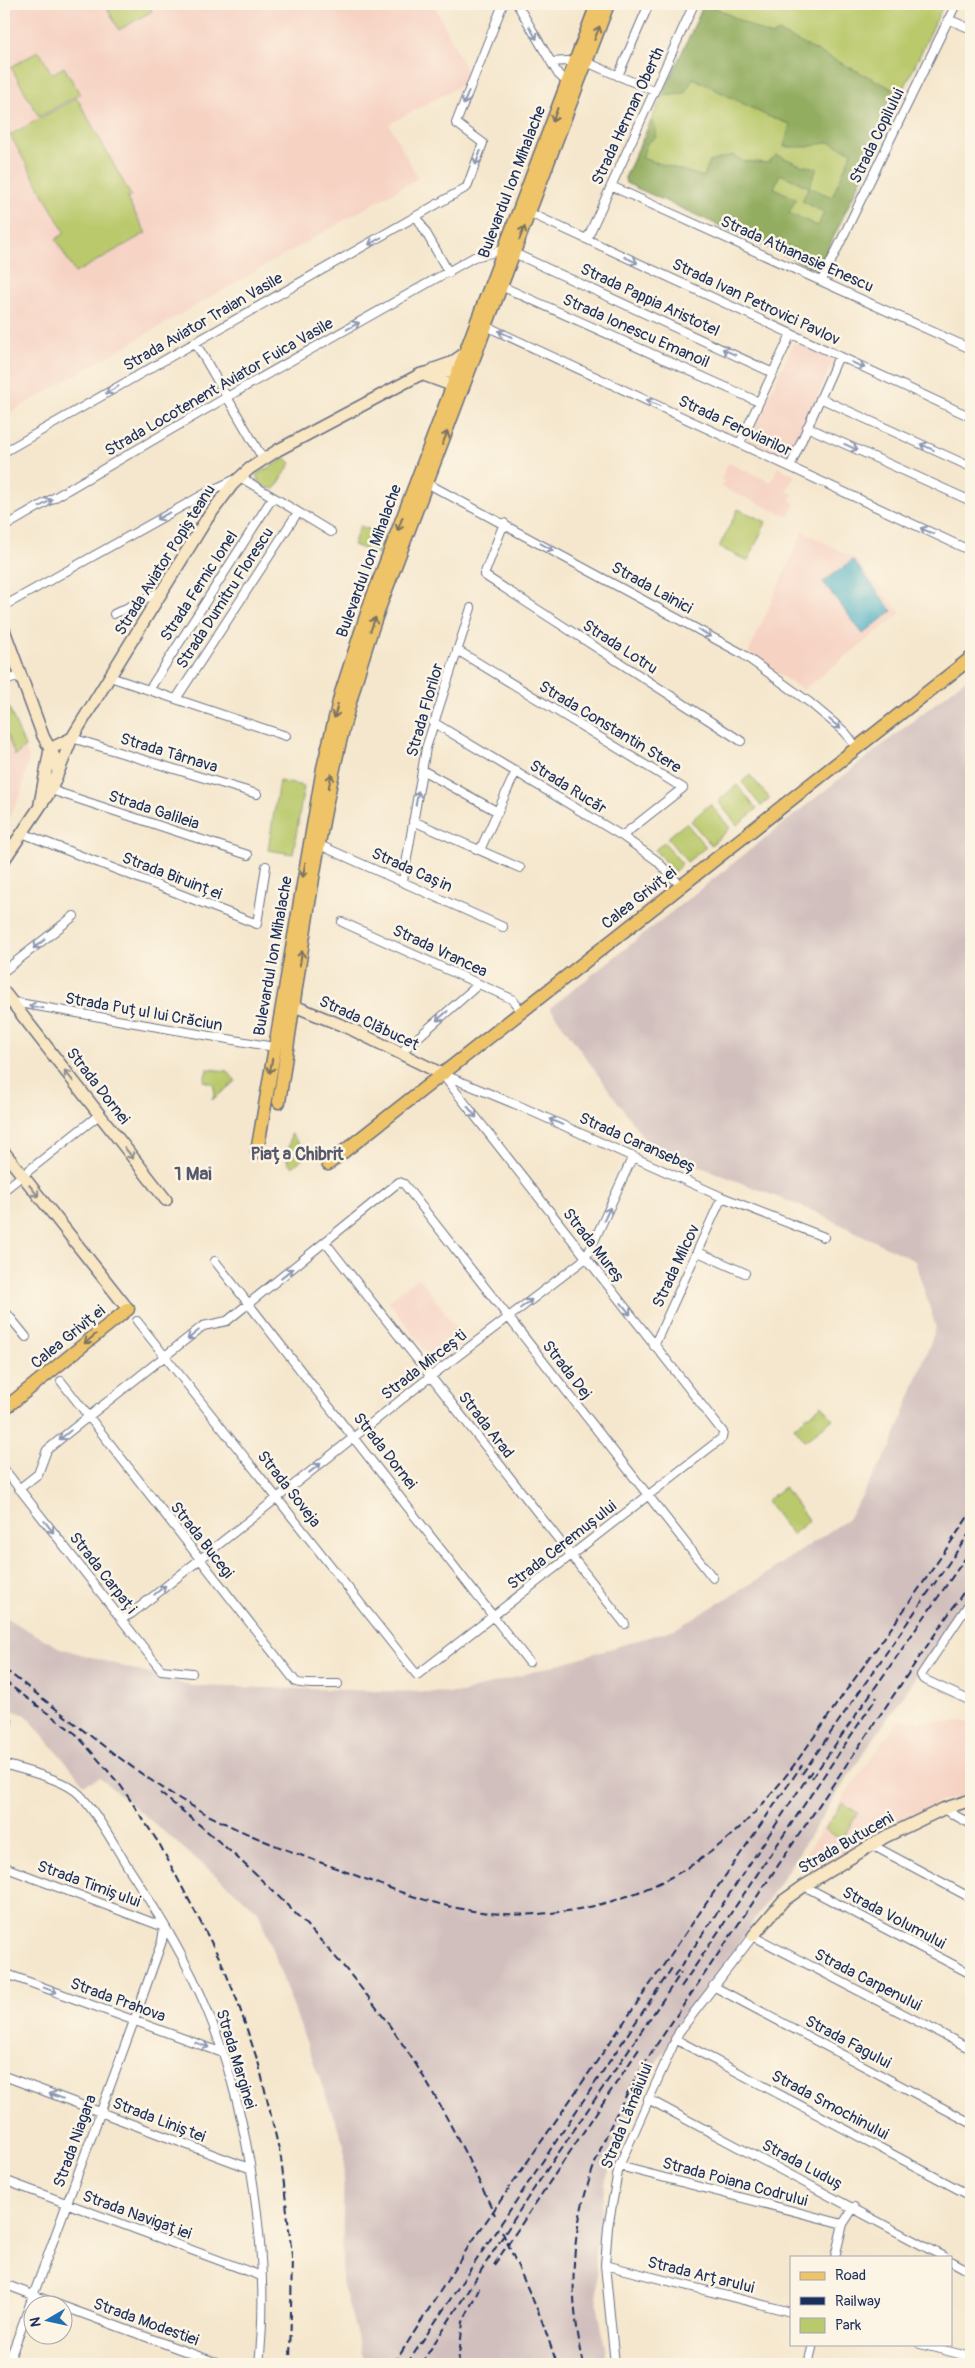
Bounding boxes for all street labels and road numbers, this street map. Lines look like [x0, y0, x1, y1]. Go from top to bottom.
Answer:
street label: Strada Herman Oberth [587, 44, 669, 188]
street label: Strada Copilului [845, 85, 909, 187]
street label: Bulevardul Ion Mihalache [474, 103, 550, 261]
street label: Strada Athanasie Enescu [717, 211, 877, 297]
street label: Strada Ivan Petrovici Pavlov [669, 254, 843, 350]
street label: Strada Pappia Aristotel [577, 259, 723, 341]
street label: Strada Aviator Traian Vasile [120, 268, 286, 376]
street label: Strada Ionescu Emanoil [560, 290, 712, 372]
street label: Strada Locotenent Aviator Fuica Vasile [101, 313, 337, 461]
street label: Strada Feroviarilor [675, 391, 795, 461]
street label: Strada Aviator Popișteanu [110, 481, 220, 639]
street label: Bulevardul Ion Mihalache [332, 482, 406, 640]
street label: Strada Dumitru Florescu [172, 524, 278, 672]
street label: Strada Fernic Ionel [156, 527, 242, 645]
street label: Strada Lainici [608, 558, 696, 619]
street label: Strada Lotru [579, 615, 661, 679]
street label: Strada Florilor [402, 661, 448, 759]
street label: Strada Constantin Stere [535, 677, 685, 778]
street label: Strada Târnava [118, 729, 220, 777]
street label: Strada Rucăr [526, 755, 610, 819]
street label: Strada Galileia [106, 786, 202, 834]
street label: Strada Cașin [368, 843, 456, 897]
street label: Strada Biruinței [119, 848, 225, 904]
street label: Calea Griviței [597, 862, 681, 934]
street label: Bulevardul Ion Mihalache [249, 875, 297, 1037]
street label: Strada Vrancea [389, 920, 491, 982]
street label: Strada Puțul lui Crăciun [64, 988, 224, 1036]
street label: Strada Clăbucet [316, 991, 423, 1055]
street label: Strada Dornei [62, 1044, 134, 1128]
street label: Strada Caransebeș [576, 1108, 700, 1178]
street label: Strada Mureș [558, 1204, 630, 1288]
street label: Strada Milcov [648, 1221, 704, 1311]
street label: Calea Griviței [27, 1301, 109, 1373]
street label: Strada Mircești [377, 1325, 471, 1404]
street label: Strada Dej [538, 1337, 596, 1403]
street label: Strada Arad [454, 1388, 518, 1462]
street label: Strada Dornei [349, 1409, 421, 1493]
street label: Strada Soveja [253, 1447, 325, 1531]
street label: Strada Ceremușului [503, 1496, 621, 1594]
street label: Strada Bucegi [166, 1498, 238, 1582]
street label: Strada Carpați [65, 1528, 141, 1618]
street label: Strada Butuceni [795, 1808, 897, 1878]
street label: Strada Timișului [35, 1856, 144, 1912]
street label: Strada Volumului [839, 1882, 949, 1954]
street label: Strada Carpenului [811, 1944, 925, 2016]
street label: Strada Prahova [68, 1973, 168, 2027]
street label: Strada Marginei [211, 2007, 261, 2111]
street label: Strada Fagului [802, 2011, 895, 2073]
street label: Strada Lămâiului [597, 2060, 657, 2172]
street label: Strada Smochinului [768, 2066, 892, 2144]
street label: Strada Niagara [49, 2092, 101, 2190]
street label: Strada Liniștei [110, 2093, 209, 2147]
street label: Strada Luduș [758, 2135, 848, 2195]
street label: Strada Poiana Codrului [660, 2153, 810, 2211]
street label: Strada Navigației [80, 2186, 194, 2244]
street label: Strada Arțarului [646, 2252, 757, 2298]
street label: Strada Modestiei [90, 2294, 202, 2350]

